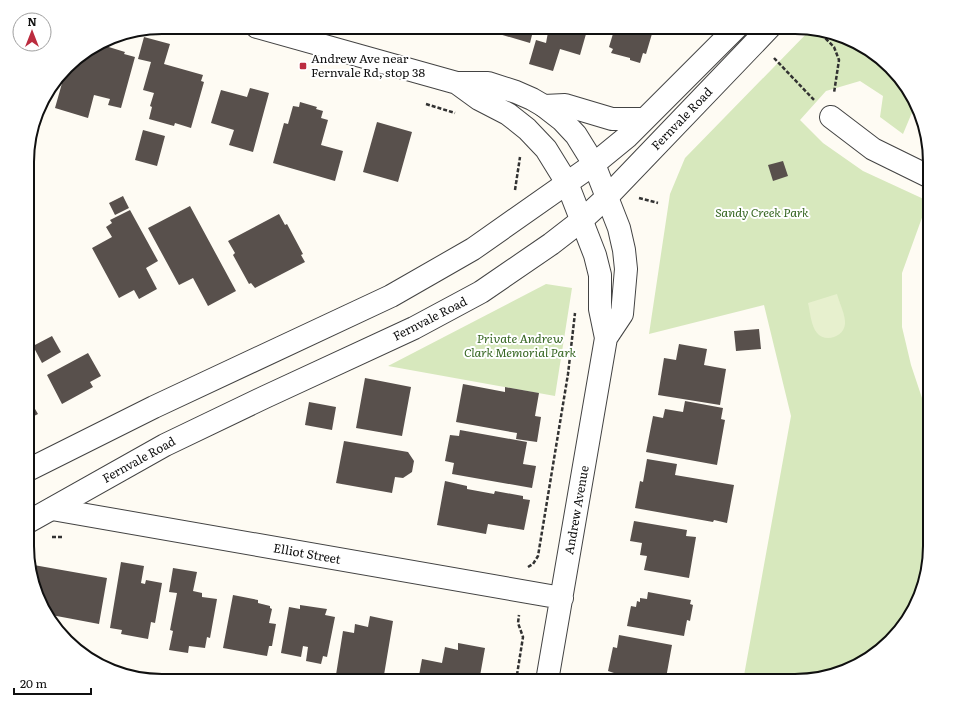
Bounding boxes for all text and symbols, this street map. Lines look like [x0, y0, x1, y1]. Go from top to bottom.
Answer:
north arrow [12, 12, 52, 52]
text: N [27, 13, 37, 29]
place label: Andrew Ave near Fernvale Rd, stop 38 [311, 49, 425, 81]
marker: Andrew Ave near Fernvale Rd, stop 38 [298, 61, 308, 71]
street label: Fernvale Road [647, 82, 716, 154]
park label: Sandy Creek Park [715, 203, 809, 221]
street label: Fernvale Road [389, 291, 470, 345]
park label: Private Andrew Clark Memorial Park [464, 329, 576, 361]
street label: Fernvale Road [99, 431, 179, 487]
street label: Andrew Avenue [559, 464, 593, 556]
street label: Elliot Street [272, 538, 342, 568]
scale bar [14, 670, 91, 696]
text: 20 m [20, 674, 47, 692]

